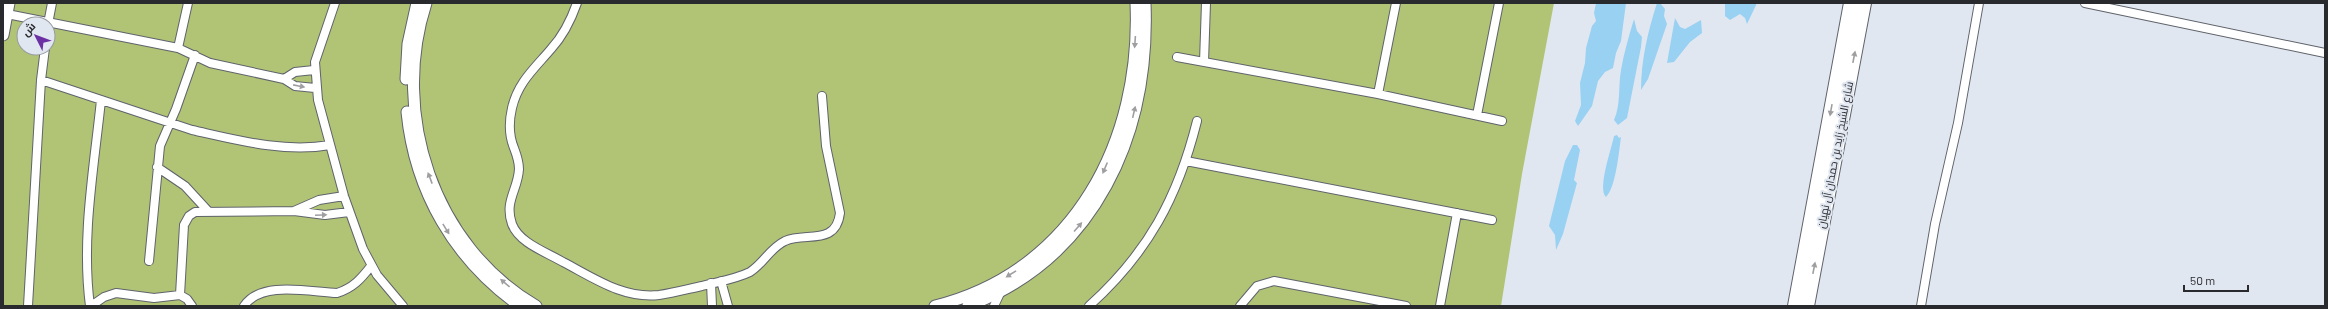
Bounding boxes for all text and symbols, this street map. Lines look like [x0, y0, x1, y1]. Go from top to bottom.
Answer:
north arrow [16, 16, 56, 56]
text: ش [19, 19, 38, 39]
one-way arrow [1132, 36, 1139, 48]
one-way arrow [1851, 51, 1857, 63]
street label: شارع الشيخ زايد بن حمدان آل نهيان [1814, 80, 1857, 230]
one-way arrow [292, 83, 305, 89]
one-way arrow [1828, 104, 1834, 116]
one-way arrow [1132, 105, 1138, 118]
one-way arrow [1102, 162, 1108, 173]
one-way arrow [427, 171, 433, 183]
one-way arrow [315, 211, 327, 218]
one-way arrow [1073, 222, 1083, 232]
one-way arrow [442, 224, 450, 234]
one-way arrow [1812, 262, 1818, 274]
scale bar [2184, 267, 2248, 293]
one-way arrow [1005, 270, 1017, 277]
text: 50 m [2190, 273, 2215, 287]
one-way arrow [499, 278, 510, 287]

